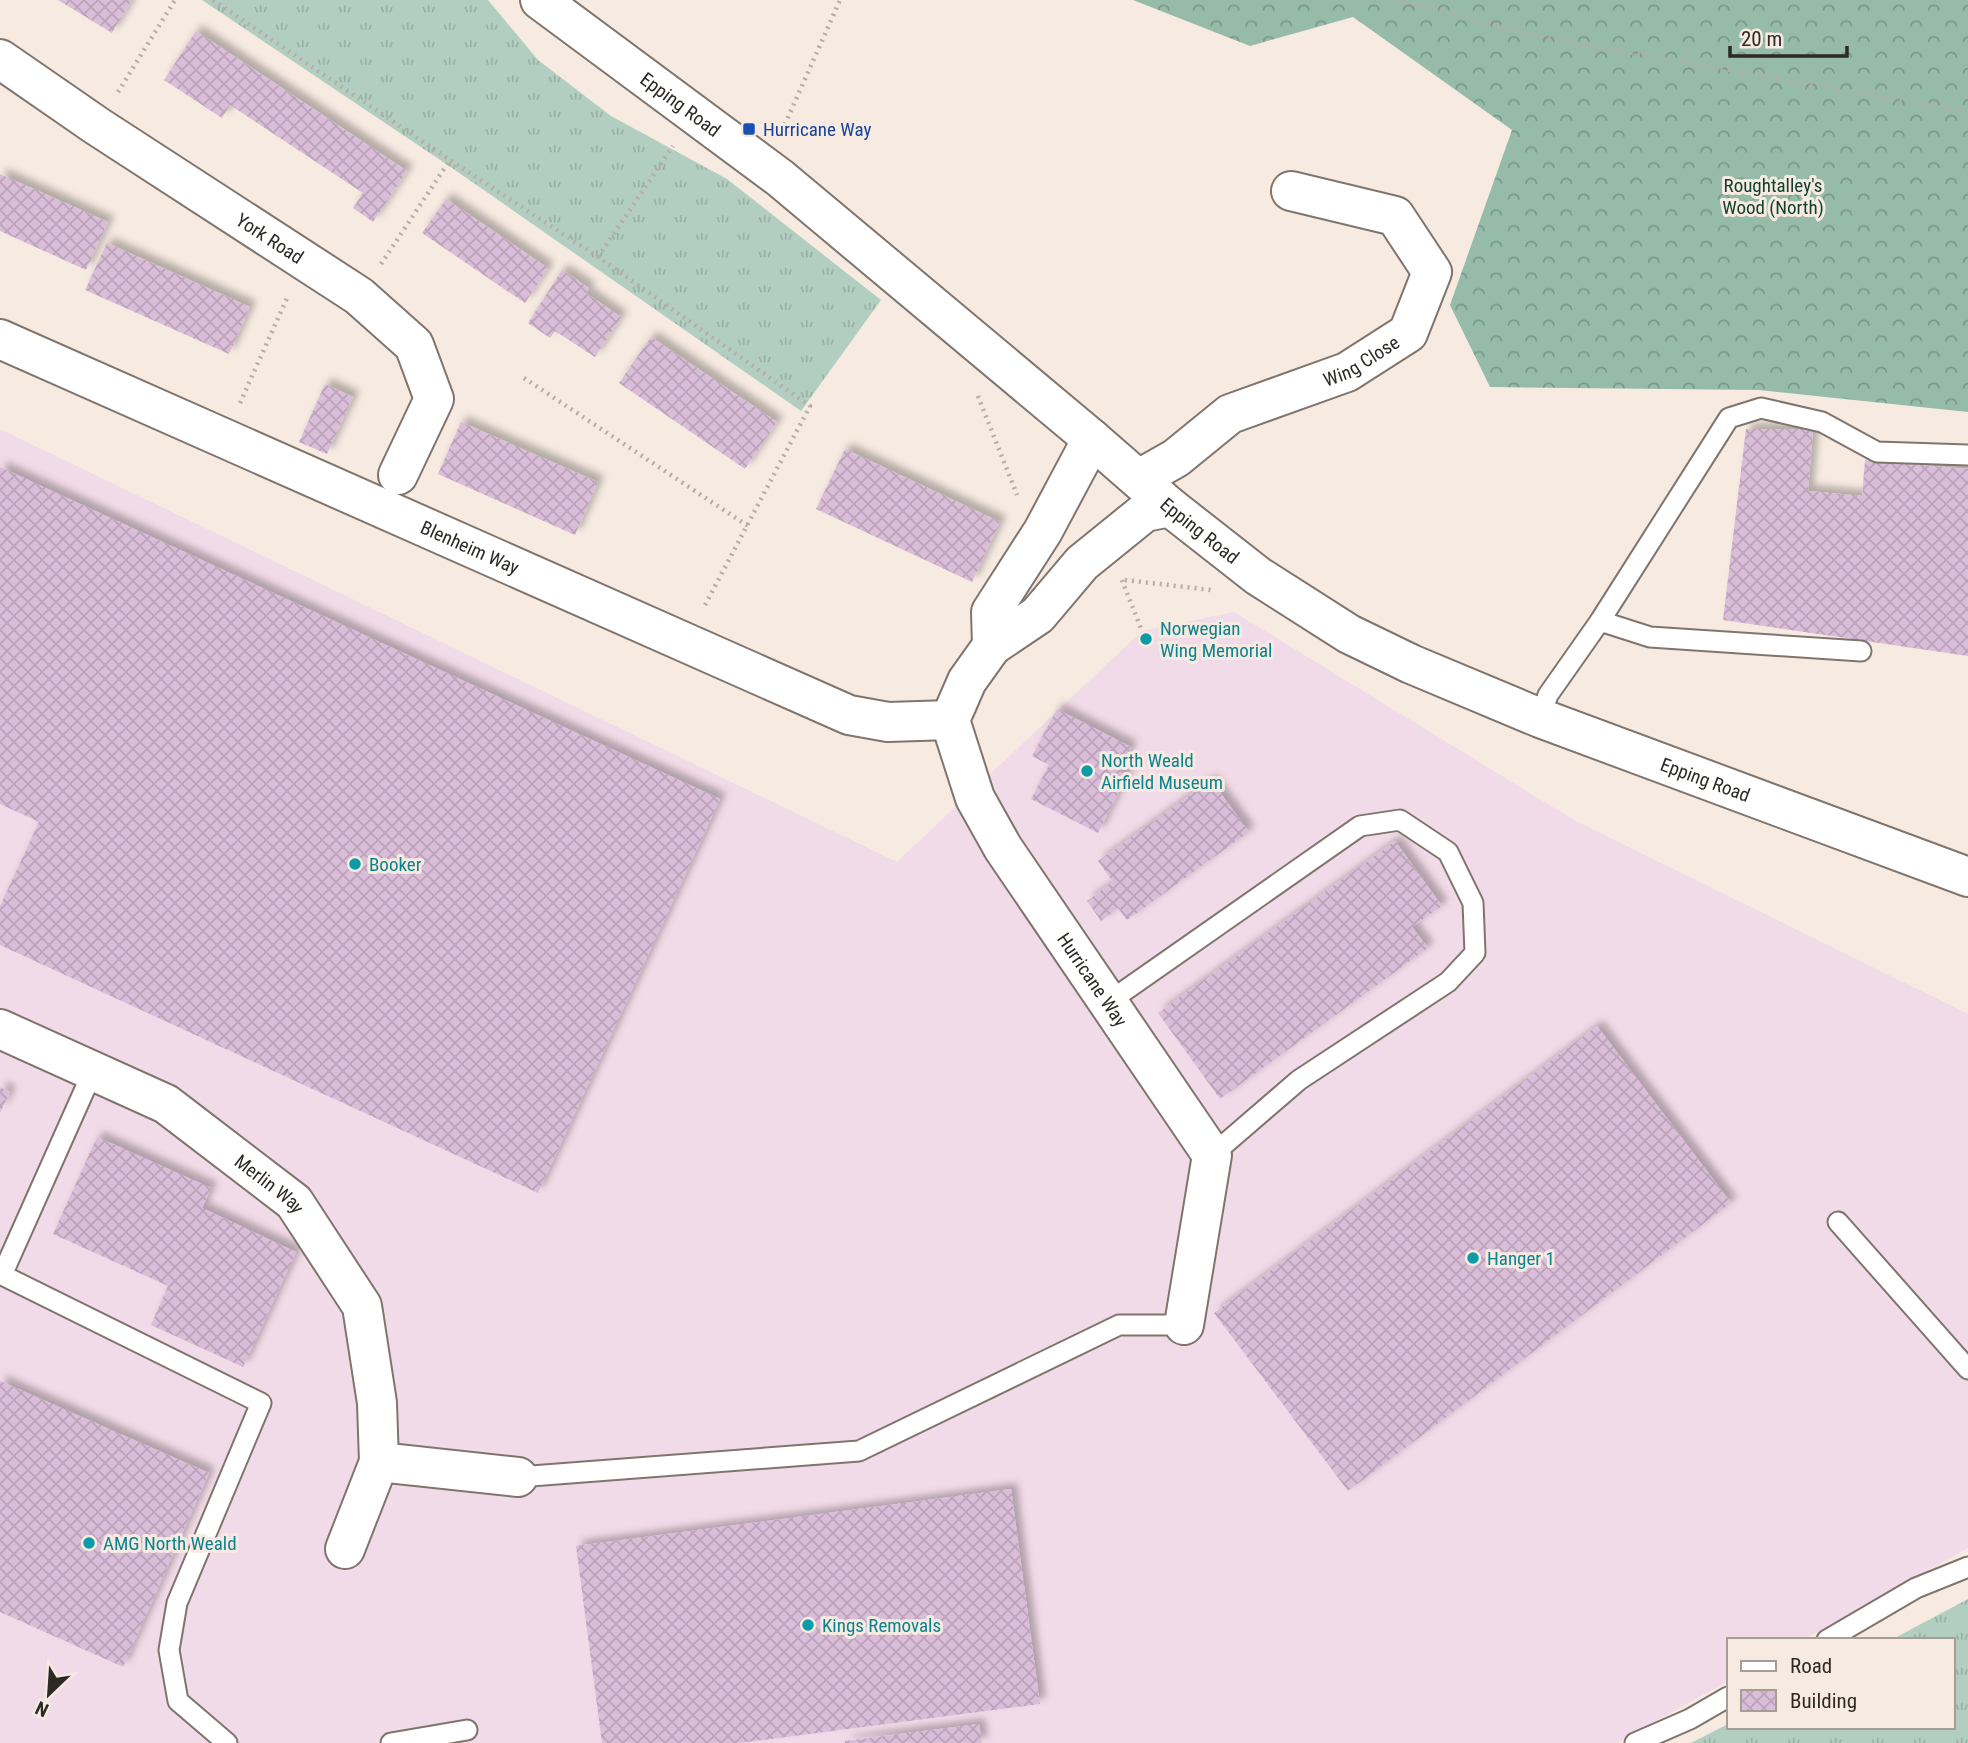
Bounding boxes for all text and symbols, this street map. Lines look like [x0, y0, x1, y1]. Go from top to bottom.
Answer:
scale bar [1730, 14, 1847, 58]
text: 20 m [1741, 27, 1782, 51]
street label: Epping Road [636, 67, 725, 142]
place label: Hurricane Way [763, 118, 871, 141]
marker: Hurricane Way [741, 121, 757, 137]
park label: Roughtalley's Wood (North) [1722, 174, 1824, 219]
street label: York Road [232, 208, 308, 269]
street label: Wing Close [1320, 331, 1404, 392]
street label: Epping Road [1155, 493, 1244, 569]
street label: Blenheim Way [417, 516, 523, 579]
place label: Norwegian Wing Memorial [1160, 617, 1272, 662]
marker: Norwegian Wing Memorial [1138, 631, 1154, 647]
place label: North Weald Airfield Museum [1101, 749, 1223, 794]
street label: Epping Road [1657, 753, 1753, 807]
marker: North Weald Airfield Museum [1079, 763, 1095, 779]
place label: Booker [369, 853, 422, 876]
marker: Booker [347, 856, 363, 872]
street label: Hurricane Way [1052, 929, 1132, 1031]
street label: Merlin Way [230, 1150, 309, 1218]
place label: Hanger 1 [1487, 1247, 1555, 1270]
marker: Hanger 1 [1465, 1250, 1481, 1266]
place label: AMG North Weald [103, 1532, 237, 1555]
marker: AMG North Weald [81, 1535, 97, 1551]
place label: Kings Removals [822, 1614, 941, 1637]
marker: Kings Removals [800, 1617, 816, 1633]
legend [1727, 1638, 1954, 1729]
text: Road [1790, 1654, 1832, 1678]
north arrow [14, 1659, 84, 1729]
text: Building [1790, 1689, 1857, 1713]
text: N [32, 1696, 52, 1722]

